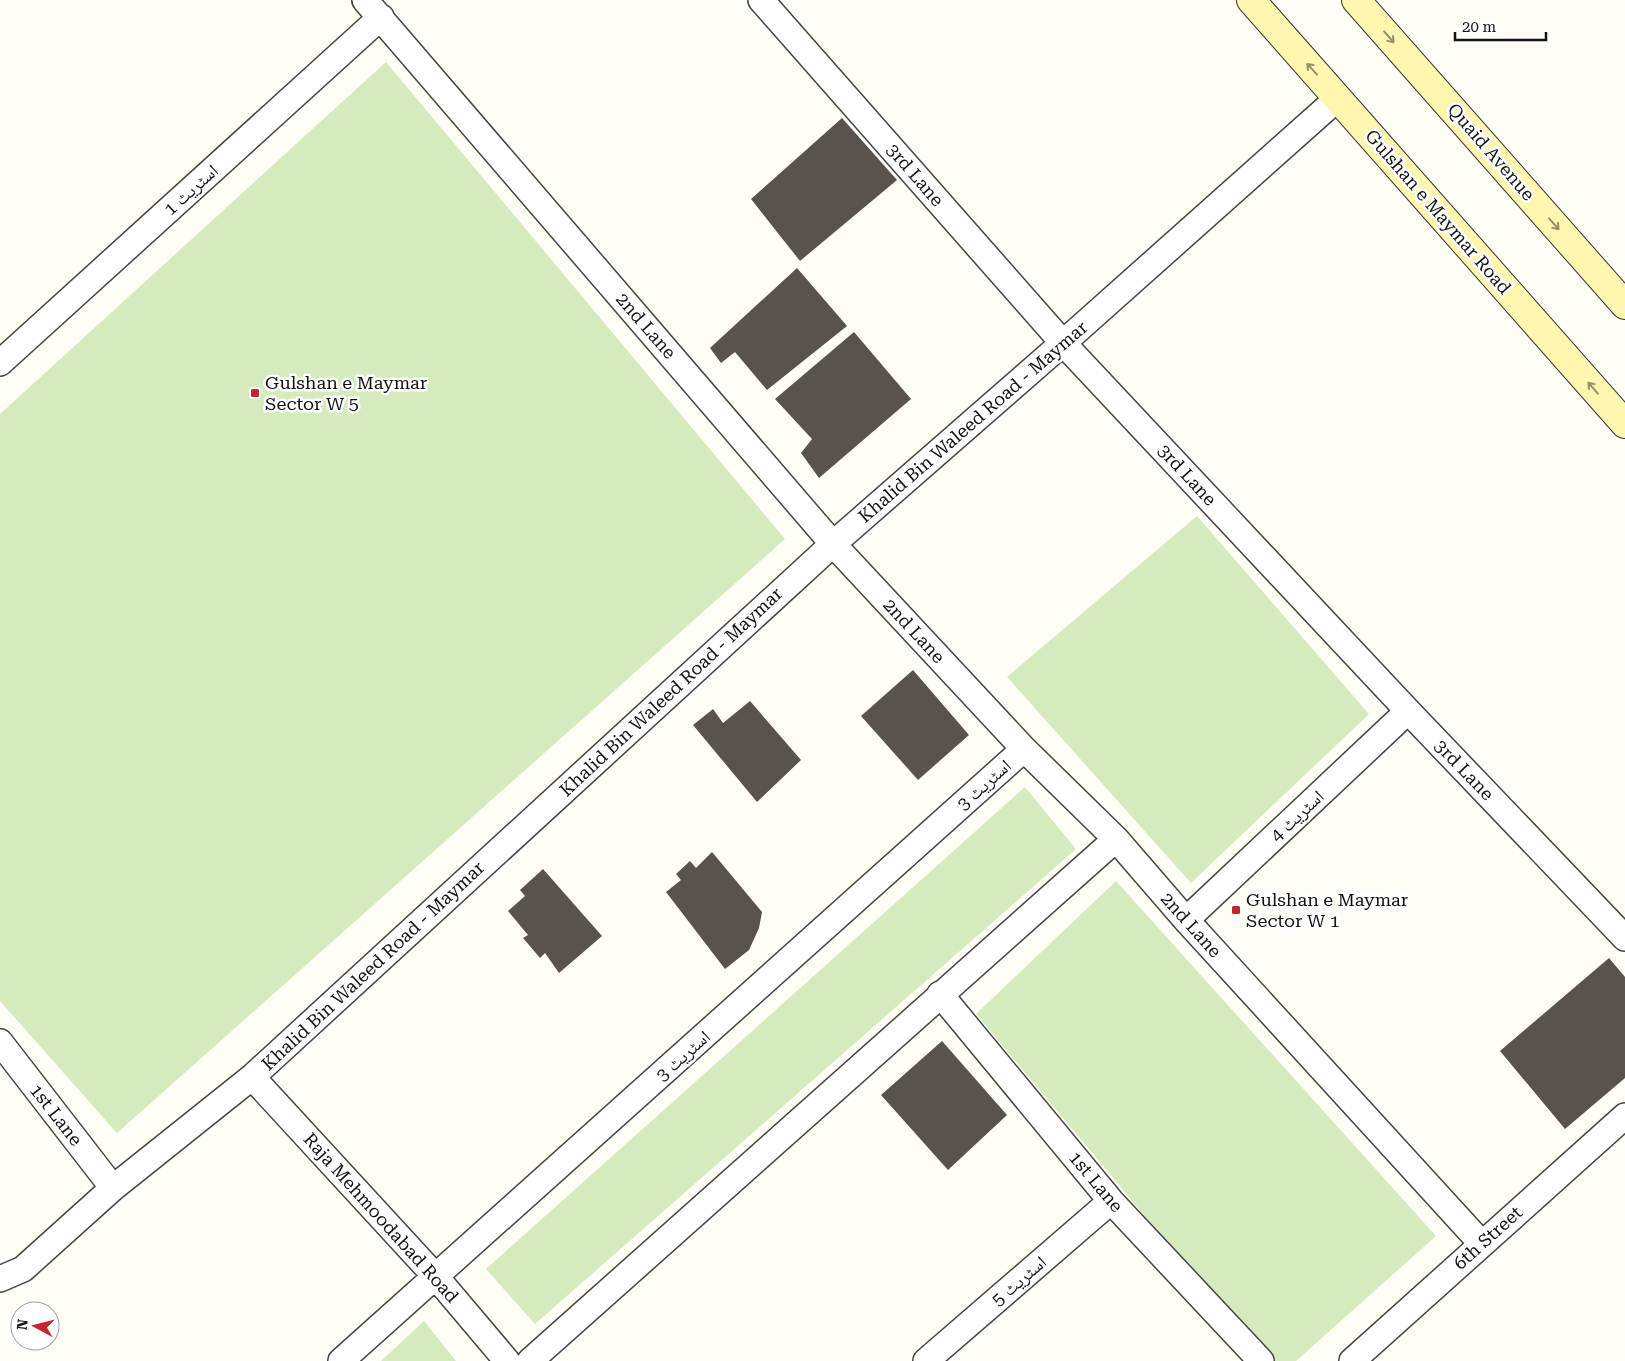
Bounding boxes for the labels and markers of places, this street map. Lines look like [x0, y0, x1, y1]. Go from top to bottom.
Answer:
place label: Gulshan e Maymar Sector W 5 [265, 372, 427, 414]
marker: Gulshan e Maymar Sector W 5 [249, 387, 261, 399]
place label: Gulshan e Maymar Sector W 1 [1246, 889, 1408, 931]
marker: Gulshan e Maymar Sector W 1 [1230, 904, 1242, 916]

